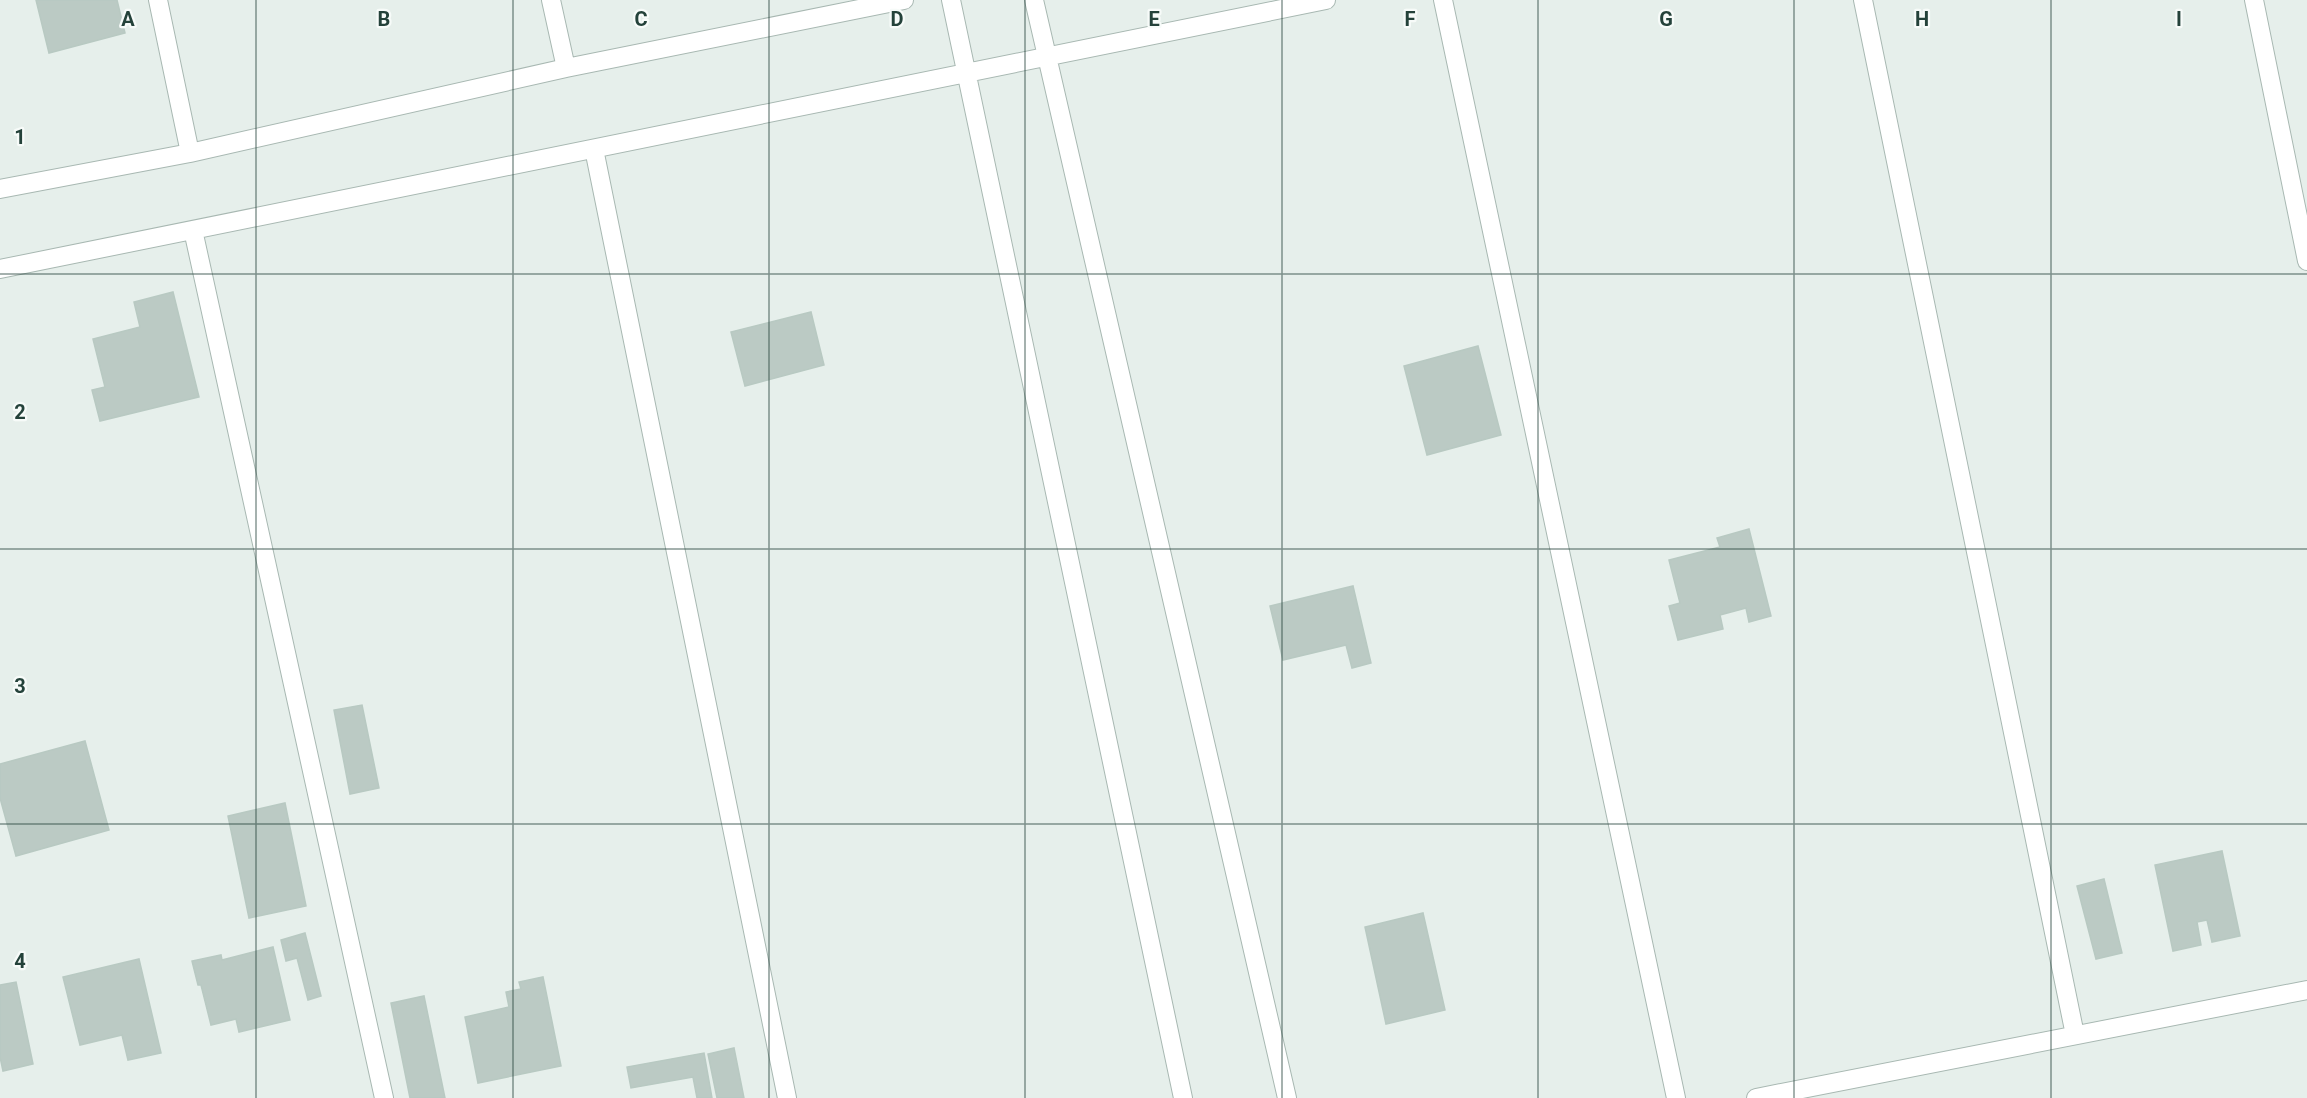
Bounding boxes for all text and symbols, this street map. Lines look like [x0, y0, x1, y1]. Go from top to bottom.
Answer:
text: A [121, 7, 135, 31]
text: B [378, 7, 390, 31]
text: C [634, 7, 648, 31]
text: D [891, 7, 904, 31]
text: E [1148, 7, 1160, 31]
text: F [1405, 7, 1416, 31]
text: G [1659, 7, 1673, 31]
text: H [1915, 7, 1929, 31]
text: I [2176, 7, 2182, 31]
text: 1 [14, 125, 26, 149]
text: 2 [14, 400, 26, 424]
text: 3 [14, 674, 26, 698]
text: 4 [14, 949, 26, 973]

